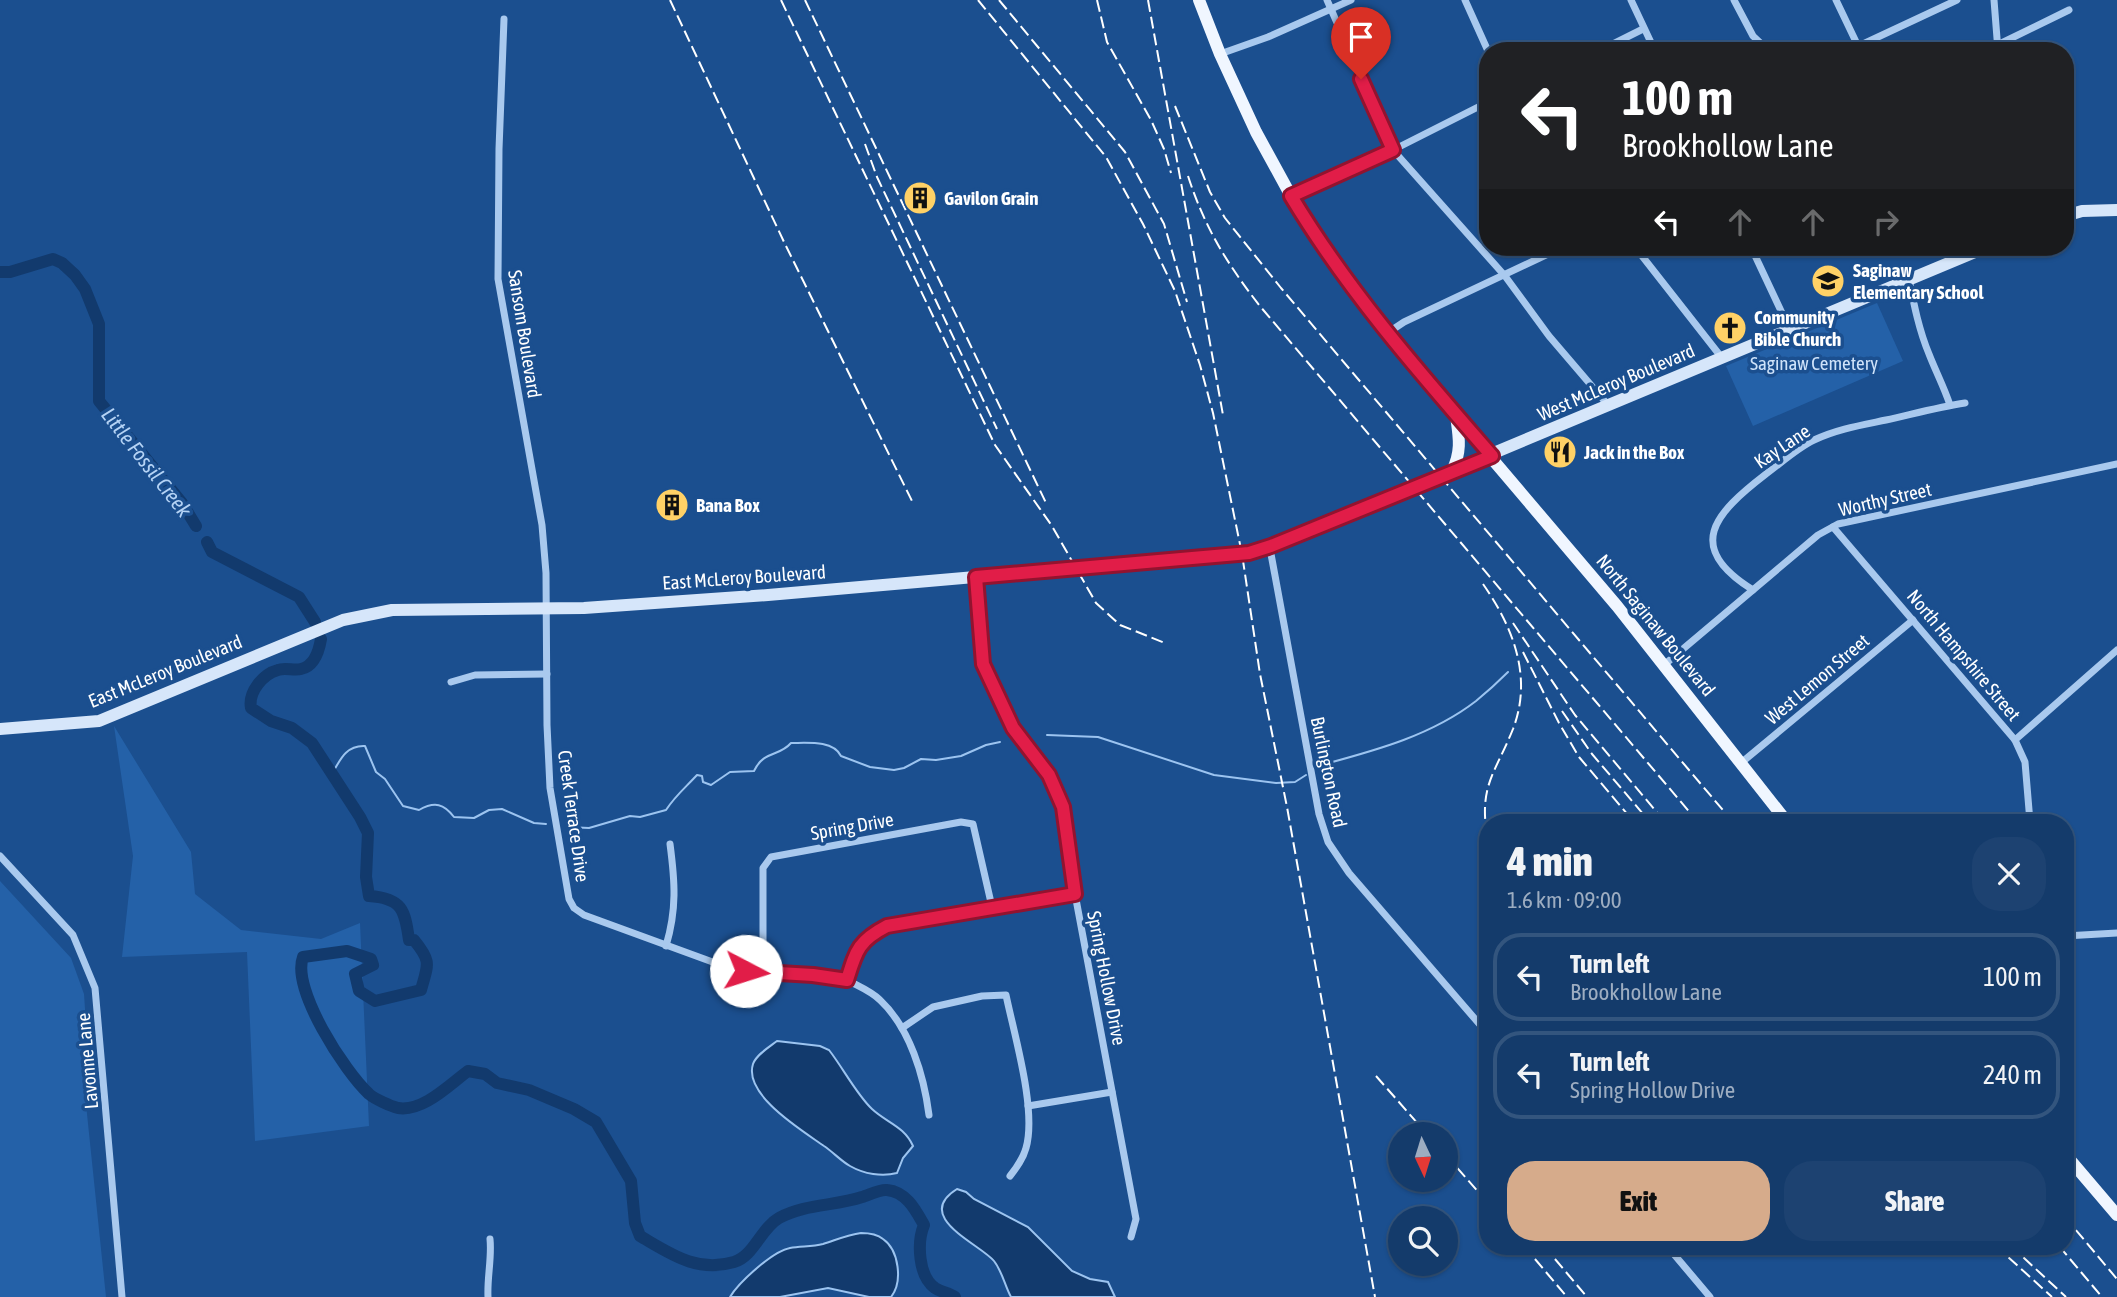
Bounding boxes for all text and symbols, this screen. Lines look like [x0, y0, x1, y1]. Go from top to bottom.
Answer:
pin [1331, 7, 1391, 79]
icon: arrive [1342, 18, 1380, 56]
text: 100 m [1622, 69, 1733, 125]
icon: left [1507, 70, 1598, 161]
text: Brookhollow Lane [1622, 127, 1834, 164]
building icon: Gavilon Grain [901, 179, 939, 217]
place label: Gavilon Grain [944, 187, 1038, 209]
icon: left [1648, 203, 1686, 241]
icon: ahead [1721, 203, 1759, 241]
icon: ahead [1794, 203, 1832, 241]
icon: right [1867, 203, 1905, 241]
place label: Saginaw Elementary School [1853, 259, 1985, 303]
school or university icon: Saginaw Elementary School [1809, 262, 1847, 300]
street label: Sansom Boulevard [504, 268, 546, 400]
place label: Community Bible Church [1754, 306, 1841, 350]
church icon: Community Bible Church [1711, 309, 1749, 347]
street label: West McLeroy Boulevard [1534, 339, 1698, 425]
park label: Saginaw Cemetery [1750, 352, 1878, 374]
water label: Little Fossil Creek [97, 403, 197, 522]
street label: Kay Lane [1750, 419, 1814, 473]
restaurant icon: Jack in the Box [1541, 433, 1579, 471]
place label: Jack in the Box [1583, 441, 1685, 463]
street label: Worthy Street [1837, 478, 1933, 520]
building icon: Bana Box [653, 486, 691, 524]
place label: Bana Box [696, 494, 760, 516]
street label: North Saginaw Boulevard [1592, 550, 1720, 700]
street label: East McLeroy Boulevard [662, 560, 826, 594]
street label: North Hampshire Street [1903, 585, 2025, 725]
street label: West Lemon Street [1761, 629, 1873, 729]
street label: East McLeroy Boulevard [85, 630, 245, 712]
street label: Burlington Road [1307, 715, 1351, 829]
street label: Creek Terrace Drive [554, 749, 594, 883]
street label: Spring Drive [809, 808, 895, 844]
text: 4 min [1507, 837, 1593, 885]
button: close [1972, 837, 2046, 911]
text: 1.6 km · 09:00 [1507, 887, 1622, 913]
street label: Spring Hollow Drive [1083, 909, 1131, 1047]
position arrow [709, 934, 783, 1008]
text: Turn left [1570, 949, 1650, 979]
icon: left [1511, 958, 1549, 996]
text: 100 m [1983, 962, 2042, 992]
text: Brookhollow Lane [1570, 979, 1722, 1005]
street label: Lavonne Lane [72, 1012, 102, 1110]
text: Turn left [1570, 1047, 1650, 1077]
icon: left [1511, 1056, 1549, 1094]
text: 240 m [1983, 1060, 2042, 1090]
text: Spring Hollow Drive [1570, 1077, 1735, 1103]
north arrow [1388, 1122, 1458, 1192]
map controls [1388, 1122, 1458, 1276]
button: Exit [1507, 1161, 1770, 1241]
button: Share [1784, 1161, 2046, 1241]
button: search [1388, 1206, 1458, 1276]

